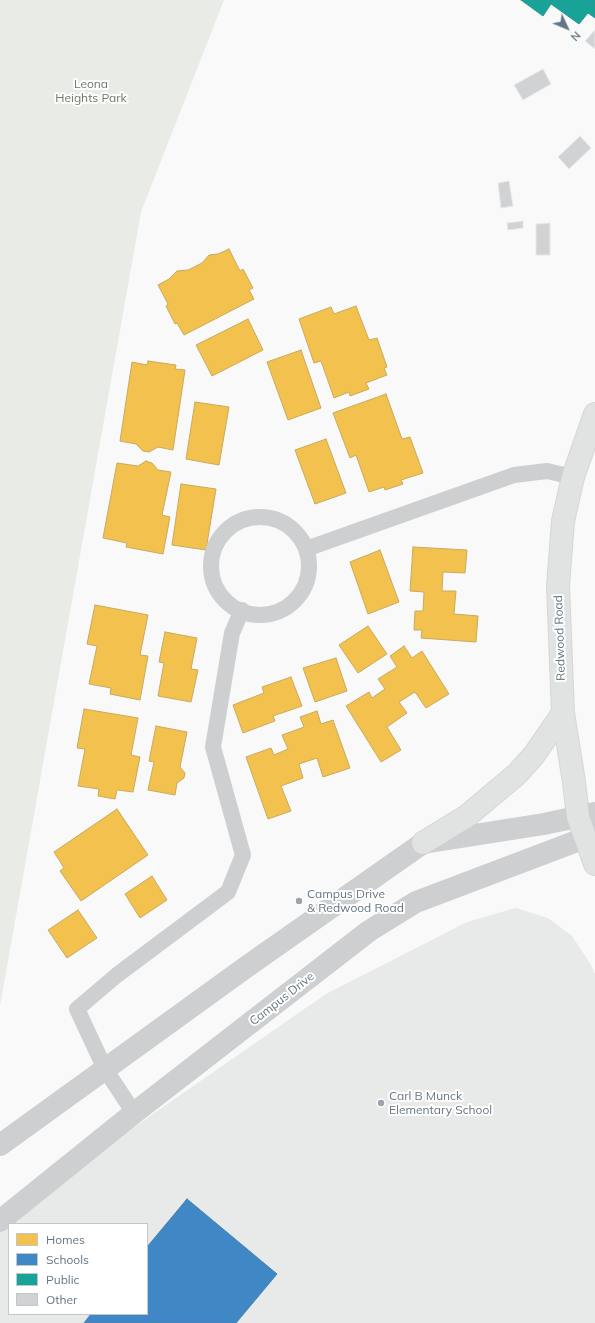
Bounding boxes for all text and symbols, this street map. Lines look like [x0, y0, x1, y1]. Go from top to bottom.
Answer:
north arrow [547, 8, 587, 48]
text: N [568, 28, 584, 44]
park label: Leona Heights Park [55, 77, 127, 105]
street label: Redwood Road [551, 595, 569, 681]
place label: Campus Drive & Redwood Road [307, 887, 404, 915]
marker: Campus Drive & Redwood Road [294, 896, 304, 906]
street label: Campus Drive [247, 969, 317, 1029]
place label: Carl B Munck Elementary School [389, 1089, 492, 1117]
marker: Carl B Munck Elementary School [376, 1098, 386, 1108]
legend [8, 1223, 148, 1315]
text: Homes [46, 1232, 85, 1247]
text: Schools [46, 1252, 89, 1267]
text: Public [46, 1272, 80, 1287]
text: Other [46, 1292, 77, 1307]

